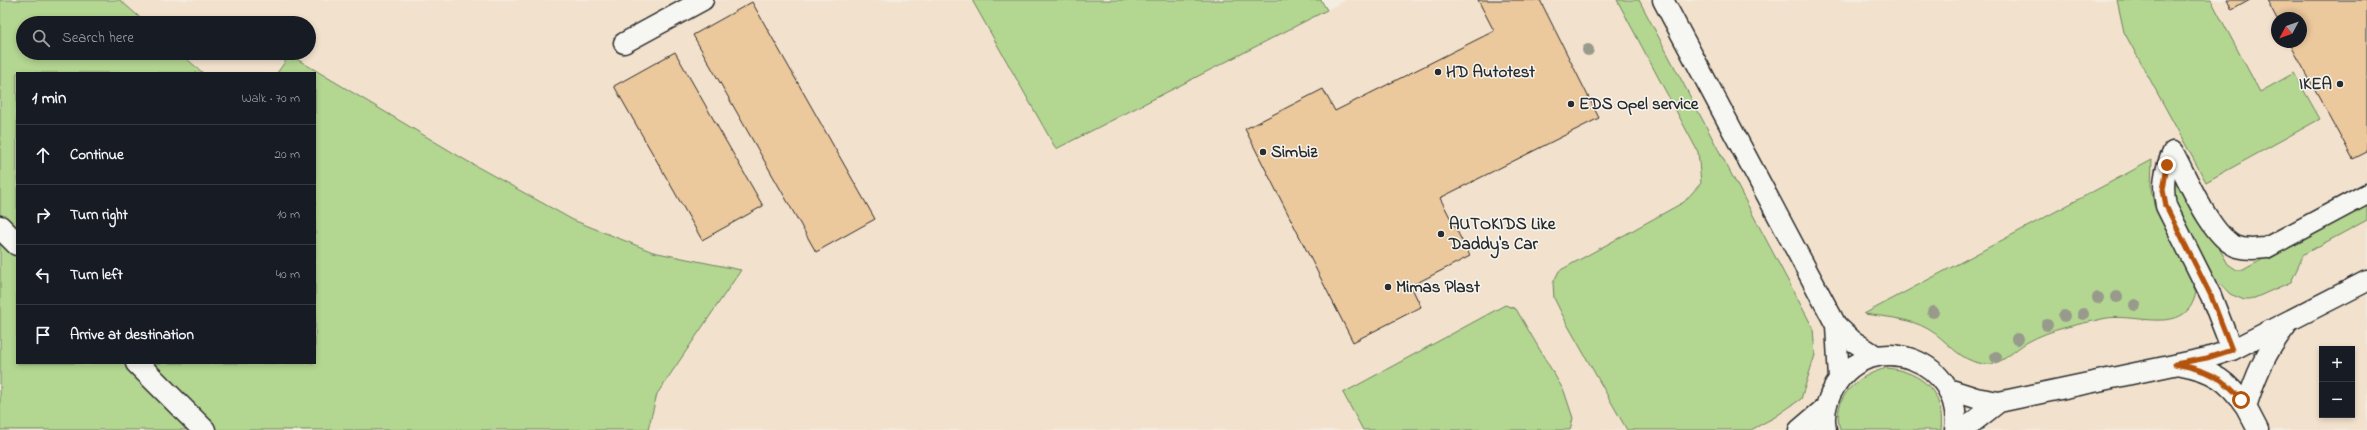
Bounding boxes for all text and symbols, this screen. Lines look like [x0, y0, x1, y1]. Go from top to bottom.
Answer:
north arrow [2271, 12, 2307, 48]
search box [16, 16, 316, 60]
icon: search [30, 27, 52, 49]
text: Search here [62, 27, 134, 49]
place label: HD Autotest [1446, 60, 1535, 85]
marker: HD Autotest [1433, 67, 1443, 77]
place label: IKEA [2299, 72, 2332, 97]
marker: IKEA [2335, 79, 2345, 89]
text: 1 min [32, 86, 66, 111]
text: Walk · 70 m [241, 89, 300, 108]
place label: EDS Opel service [1579, 92, 1700, 117]
marker: EDS Opel service [1566, 99, 1576, 109]
place label: Simbiz [1271, 140, 1318, 165]
icon: ahead [32, 144, 54, 166]
text: Continue [70, 144, 124, 166]
text: 20 m [275, 145, 300, 164]
marker: Simbiz [1258, 147, 1268, 157]
route end [2158, 156, 2176, 174]
icon: right [32, 204, 54, 226]
text: Turn right [70, 204, 128, 226]
text: 10 m [277, 205, 300, 224]
place label: AUTOKIDS Like Daddy's Car [1448, 212, 1557, 259]
marker: AUTOKIDS Like Daddy's Car [1436, 229, 1446, 239]
icon: left [32, 264, 54, 286]
text: Turn left [70, 264, 123, 286]
text: 40 m [276, 265, 300, 284]
place label: Mimas Plast [1396, 275, 1480, 300]
marker: Mimas Plast [1383, 282, 1393, 292]
icon: arrive [32, 324, 54, 346]
text: Arrive at destination [70, 324, 194, 346]
map controls [2319, 346, 2355, 418]
button: + [2319, 346, 2355, 382]
button: − [2319, 382, 2355, 418]
route start [2232, 391, 2250, 409]

